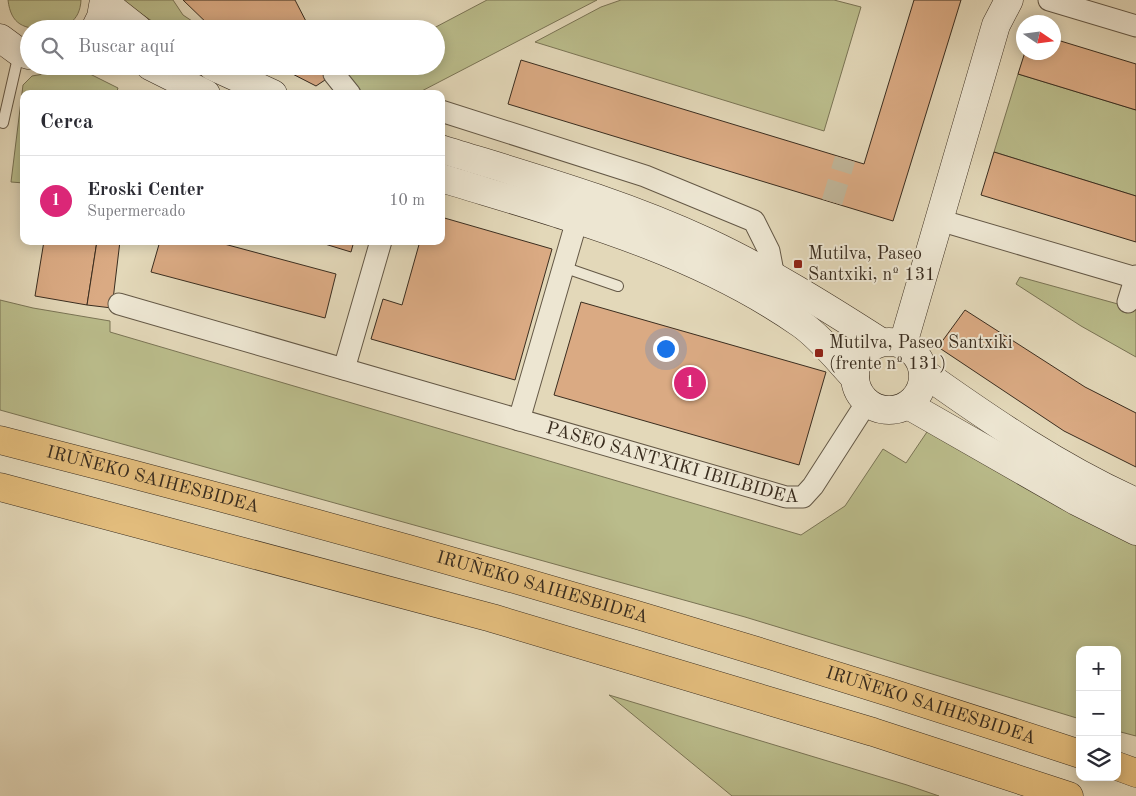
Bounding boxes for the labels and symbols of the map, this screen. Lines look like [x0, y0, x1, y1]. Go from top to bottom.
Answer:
north arrow [1016, 15, 1061, 60]
place label: Mutilva, Paseo Santxiki, nº 131 [808, 245, 936, 284]
marker: Mutilva, Paseo Santxiki, nº 131 [792, 258, 804, 270]
place label: Mutilva, Paseo Santxiki (frente nº 131) [829, 334, 1013, 373]
your location [653, 336, 679, 362]
marker: Mutilva, Paseo Santxiki (frente nº 131) [813, 347, 825, 359]
pin: 1 [674, 364, 706, 402]
street label: PASEO SANTXIKI IBILBIDEA [544, 419, 799, 506]
street label: IRUÑEKO SAIHESBIDEA [45, 443, 262, 517]
street label: IRUÑEKO SAIHESBIDEA [434, 548, 650, 627]
street label: IRUÑEKO SAIHESBIDEA [823, 664, 1038, 748]

